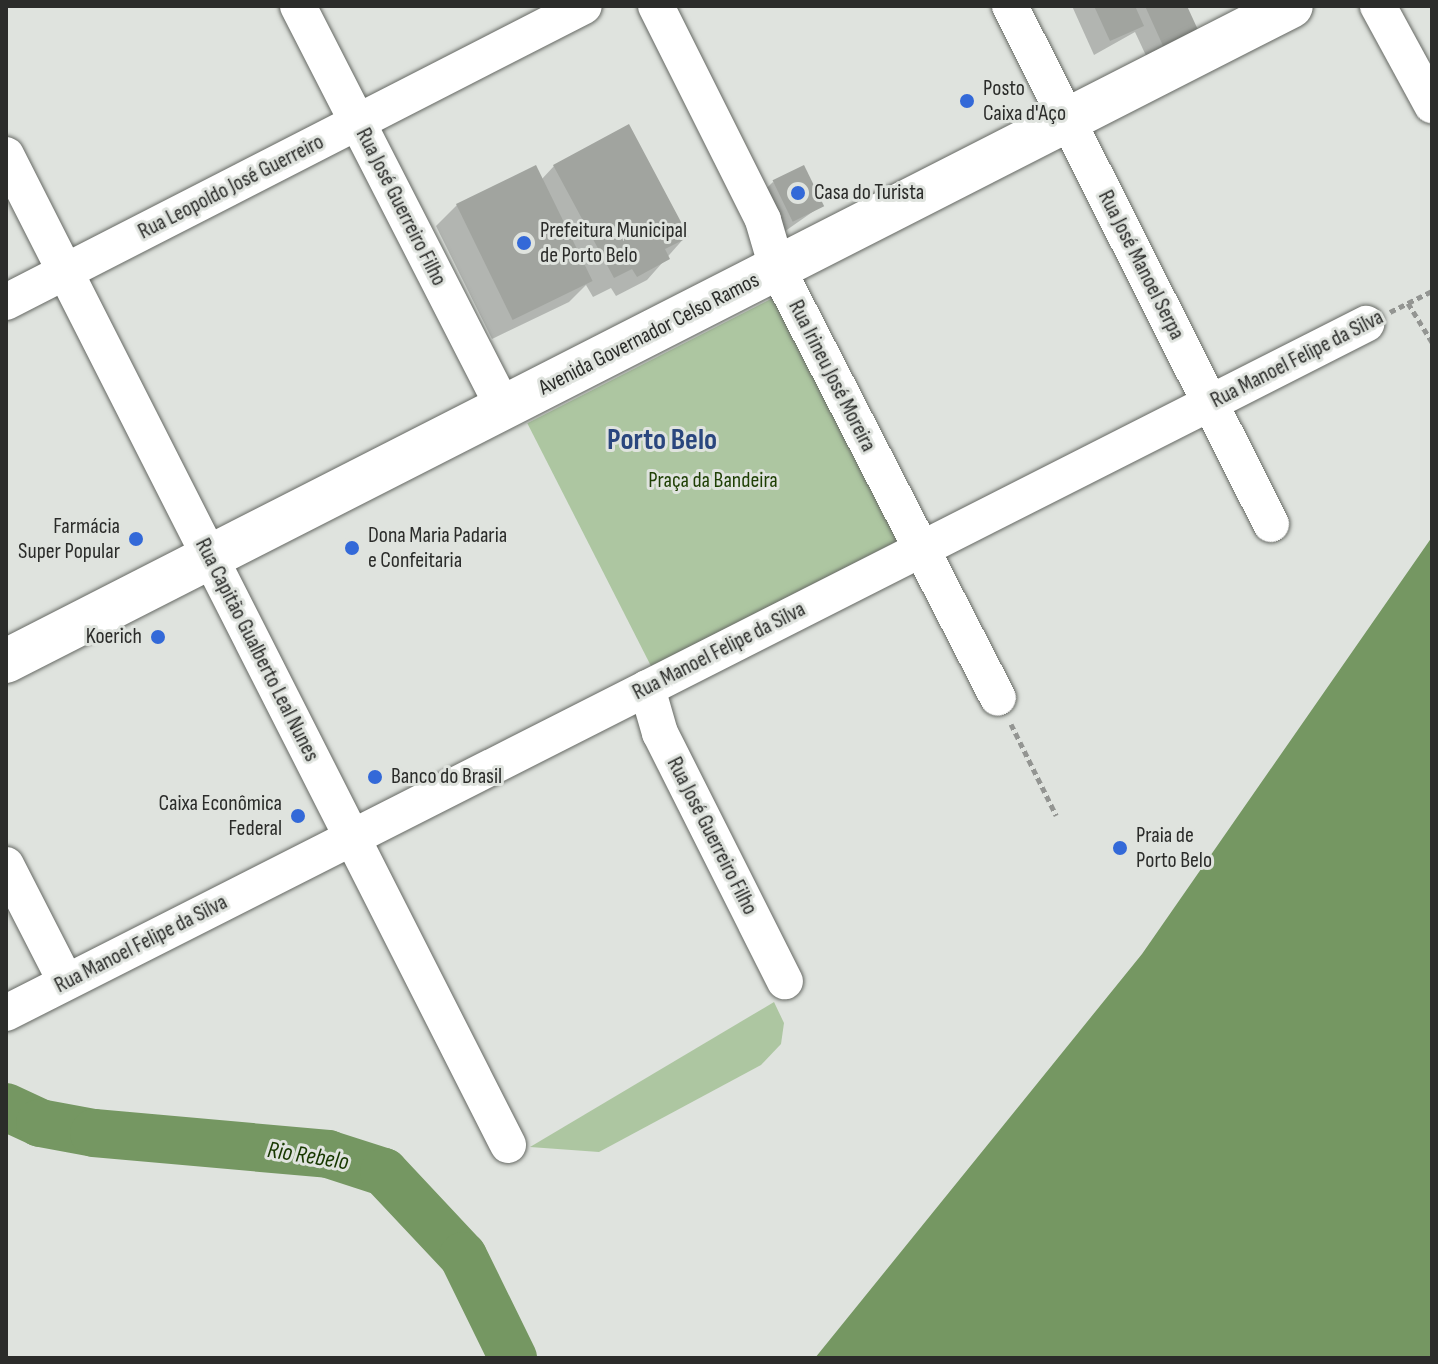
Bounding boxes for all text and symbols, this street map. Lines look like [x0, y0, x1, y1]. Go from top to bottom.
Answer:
place label: Posto Caixa d'Aço [983, 75, 1066, 126]
marker: Posto Caixa d'Aço [958, 92, 976, 110]
street label: Rua José Guerreiro Filho [350, 124, 452, 290]
street label: Rua Leopoldo José Guerreiro [134, 129, 328, 245]
place label: Casa do Turista [814, 180, 924, 206]
marker: Casa do Turista [789, 184, 807, 202]
street label: Rua José Manoel Serpa [1092, 186, 1190, 344]
place label: Prefeitura Municipal de Porto Belo [540, 217, 687, 268]
marker: Prefeitura Municipal de Porto Belo [515, 234, 533, 252]
street label: Avenida Governador Celso Ramos [534, 267, 764, 401]
street label: Rua Irineu José Moreira [782, 296, 882, 456]
street label: Rua Manoel Felipe da Silva [1206, 304, 1388, 414]
district label: Porto Belo [607, 422, 717, 458]
park label: Praça da Bandeira [648, 468, 778, 494]
place label: Farmácia Super Popular [18, 513, 120, 564]
place label: Dona Maria Padaria e Confeitaria [368, 522, 507, 574]
marker: Farmácia Super Popular [127, 530, 145, 548]
street label: Rua Capitão Gualberto Leal Nunes [189, 534, 325, 766]
marker: Dona Maria Padaria e Confeitaria [343, 539, 361, 557]
street label: Rua Manoel Felipe da Silva [628, 596, 810, 706]
place label: Koerich [86, 624, 142, 650]
marker: Koerich [149, 628, 167, 646]
street label: Rua José Guerreiro Filho [661, 753, 763, 919]
place label: Banco do Brasil [391, 764, 502, 790]
marker: Banco do Brasil [366, 768, 384, 786]
place label: Caixa Econômica Federal [159, 790, 282, 842]
marker: Caixa Econômica Federal [289, 807, 307, 825]
place label: Praia de Porto Belo [1136, 822, 1212, 874]
marker: Praia de Porto Belo [1111, 839, 1129, 857]
street label: Rua Manoel Felipe da Silva [50, 889, 232, 999]
water label: Rio Rebelo [265, 1135, 351, 1177]

